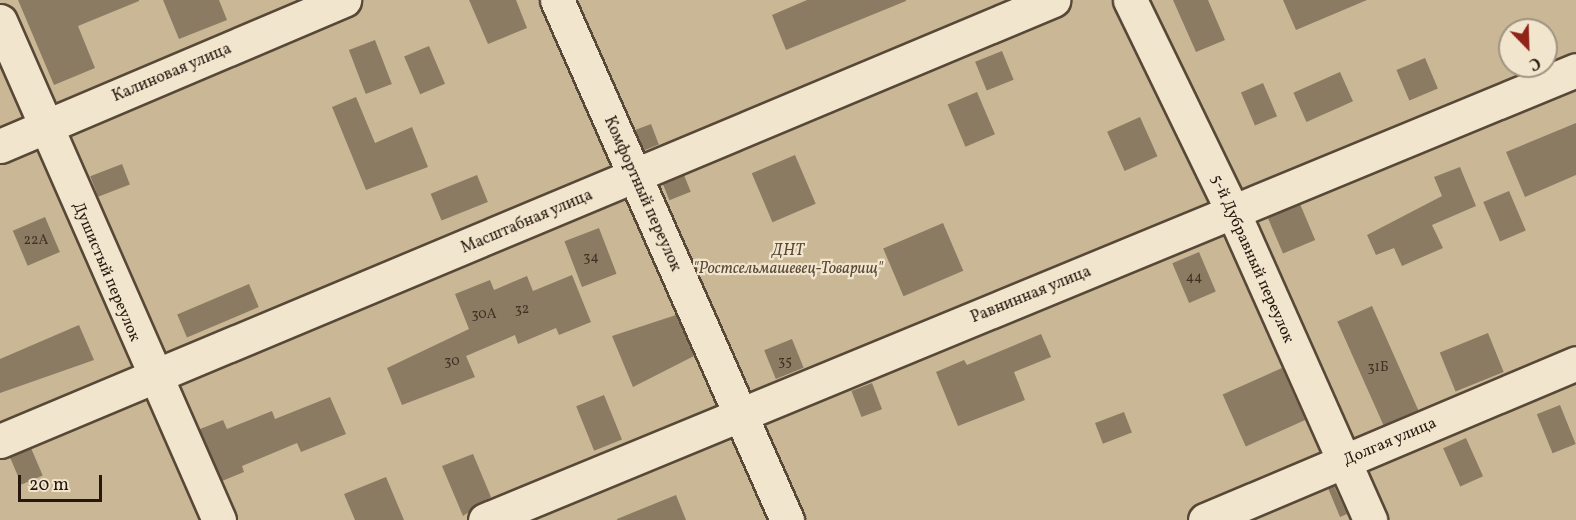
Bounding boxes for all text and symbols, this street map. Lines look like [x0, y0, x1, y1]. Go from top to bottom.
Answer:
north arrow [1498, 18, 1558, 78]
street label: Калиновая улица [109, 39, 235, 107]
text: С [1525, 51, 1543, 75]
street label: Комфортный переулок [599, 114, 685, 274]
street label: 5-й Дубравный переулок [1206, 172, 1298, 346]
street label: Масштабная улица [458, 186, 596, 258]
street label: Душистый переулок [68, 199, 144, 345]
house number: 22А [24, 233, 48, 249]
park label: ДНТ "Ростсельмашевец-Товарищ" [693, 241, 883, 279]
house number: 34 [583, 250, 599, 266]
street label: Равнинная улица [968, 262, 1094, 328]
house number: 44 [1186, 270, 1202, 286]
house number: 32 [515, 302, 529, 318]
house number: 30А [471, 307, 497, 323]
house number: 30 [444, 354, 460, 370]
house number: 35 [778, 354, 792, 370]
house number: 31Б [1367, 360, 1389, 376]
street label: Долгая улица [1340, 414, 1440, 470]
scale bar [21, 463, 105, 501]
text: 20 m [29, 473, 69, 498]

